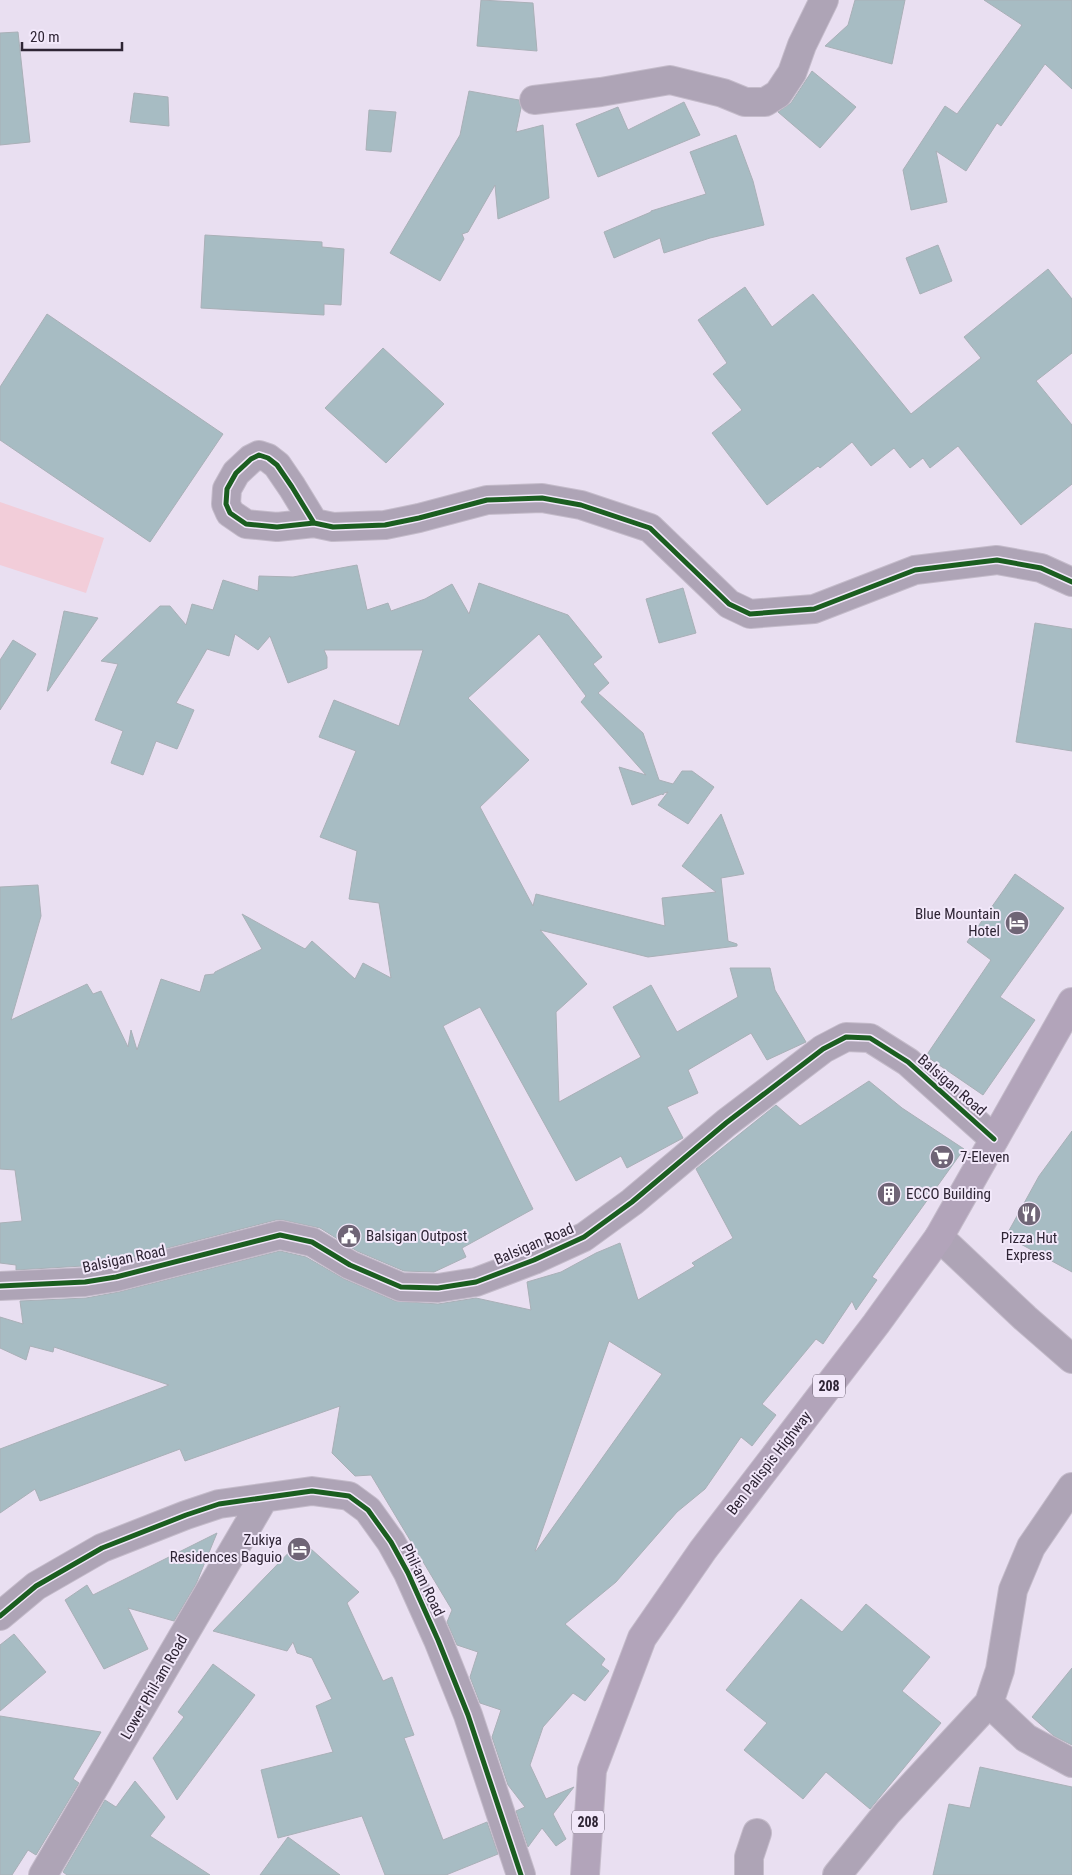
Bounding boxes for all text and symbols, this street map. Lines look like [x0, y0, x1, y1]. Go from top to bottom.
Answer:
scale bar [22, 20, 122, 52]
text: 20 m [30, 28, 60, 46]
place label: Blue Mountain Hotel [915, 905, 1000, 940]
hotel icon: Blue Mountain Hotel [1004, 910, 1030, 936]
street label: Balsigan Road [914, 1050, 990, 1120]
supermarket icon: 7-Eleven [929, 1144, 955, 1170]
place label: 7-Eleven [960, 1148, 1010, 1166]
building icon: ECCO Building [876, 1181, 902, 1207]
place label: ECCO Building [906, 1185, 991, 1203]
restaurant icon: Pizza Hut Express [1016, 1201, 1042, 1227]
street label: Balsigan Road [492, 1219, 576, 1269]
public building icon: Balsigan Outpost [336, 1223, 362, 1249]
place label: Balsigan Outpost [366, 1227, 467, 1245]
place label: Pizza Hut Express [1001, 1229, 1057, 1264]
street label: Balsigan Road [81, 1241, 167, 1277]
road number: 208 [813, 1374, 845, 1398]
street label: Ben Palispis Highway [723, 1408, 815, 1518]
place label: Zukiya Residences Baguio [170, 1531, 282, 1566]
hotel icon: Zukiya Residences Baguio [286, 1536, 312, 1562]
street label: Phil-am Road [398, 1541, 448, 1619]
street label: Lower Phil-am Road [117, 1632, 191, 1742]
road number: 208 [572, 1810, 604, 1834]

